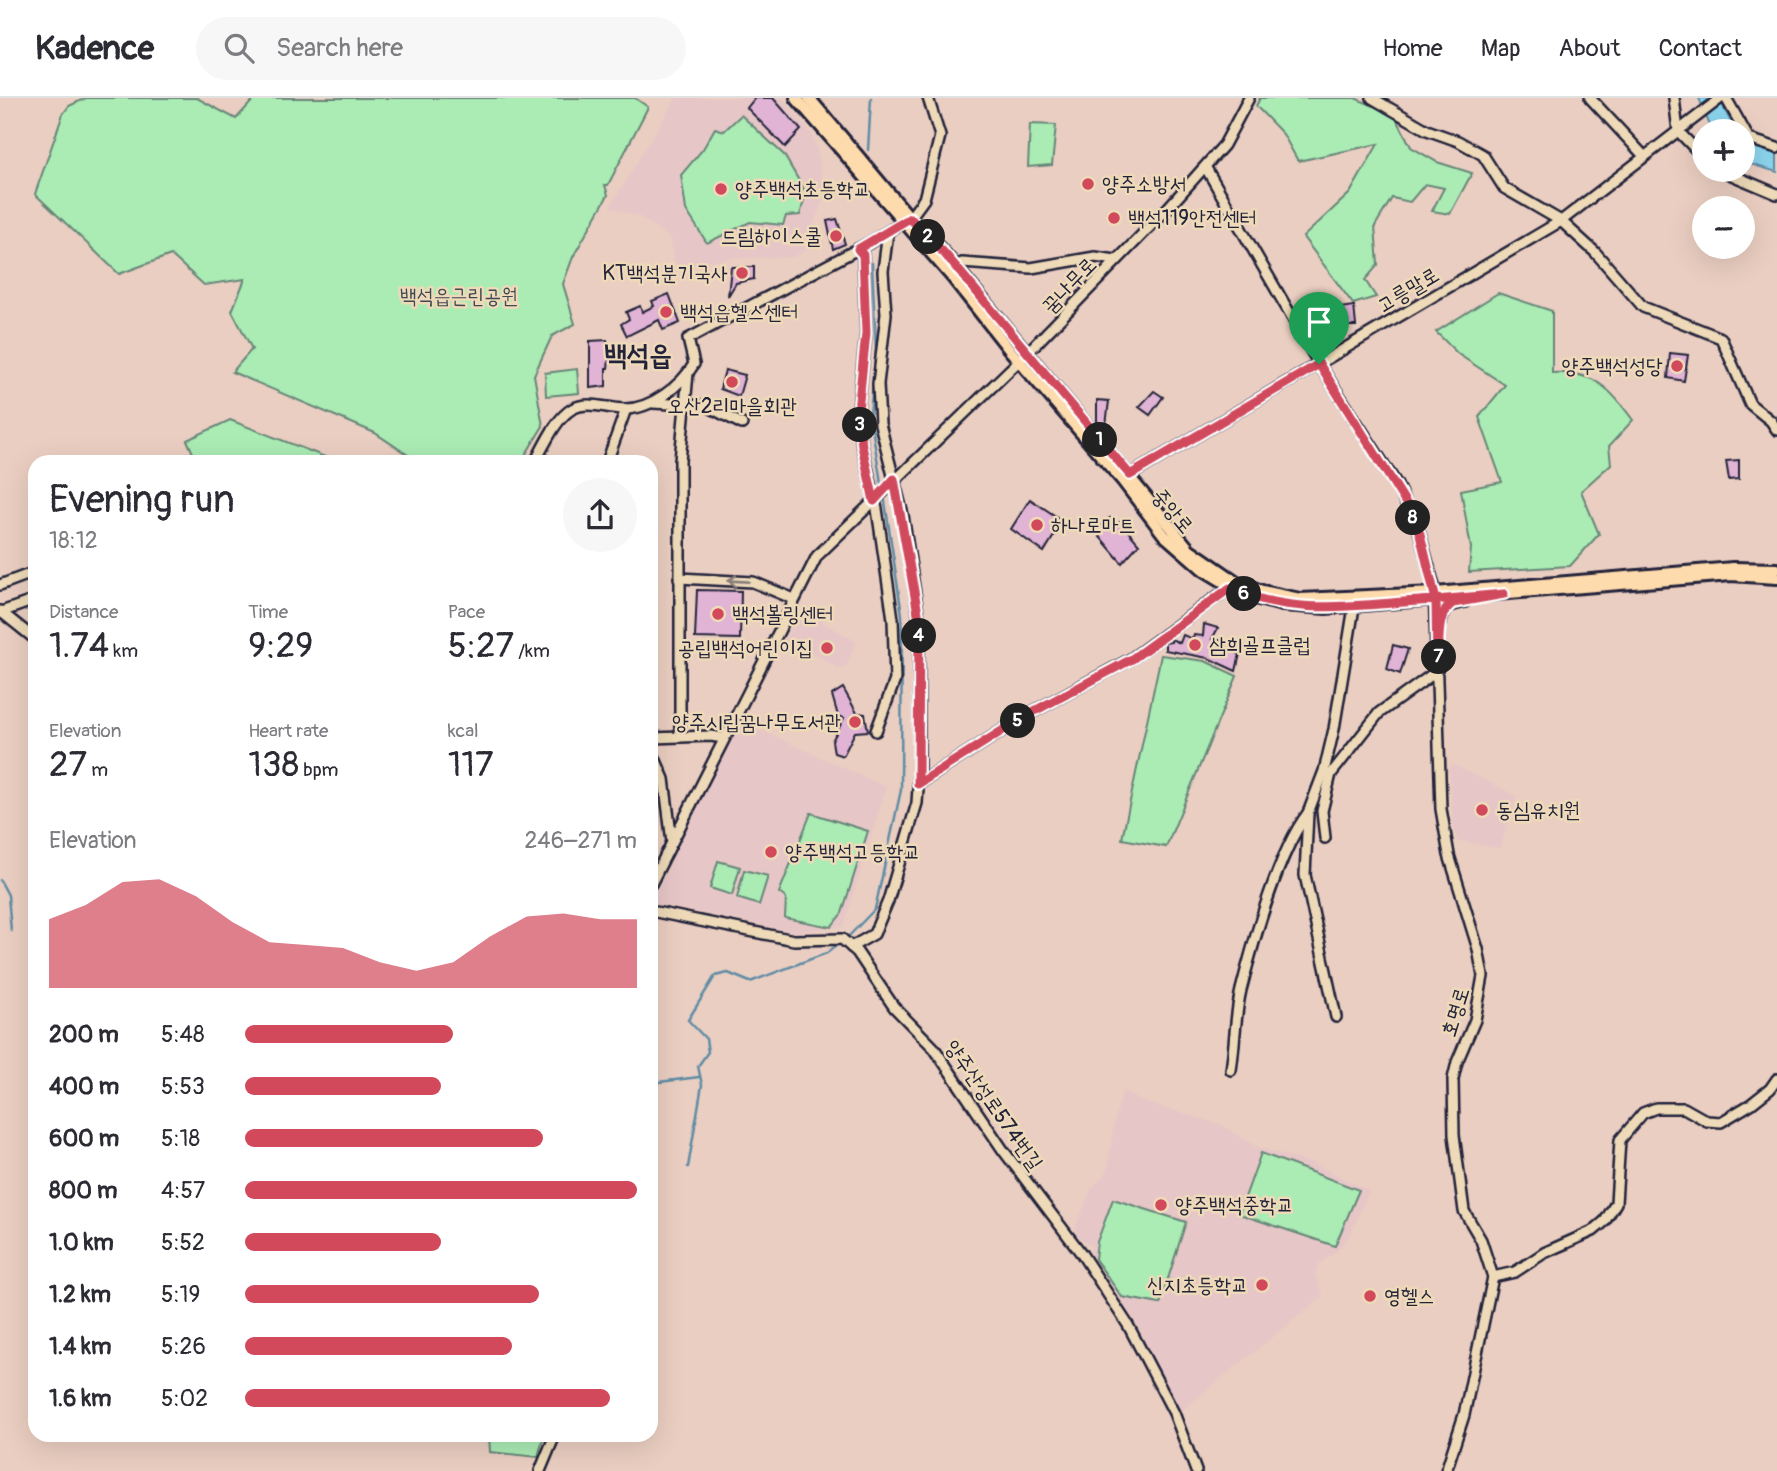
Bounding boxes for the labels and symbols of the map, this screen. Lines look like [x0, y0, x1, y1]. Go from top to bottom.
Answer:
place label: 양주소방서 [1102, 171, 1187, 198]
place label: 양주백석초등학교 [735, 176, 870, 203]
marker: 양주소방서 [1080, 176, 1096, 192]
marker: 양주백석초등학교 [713, 181, 729, 197]
place label: 백석119안전센터 [1128, 205, 1257, 232]
marker: 백석119안전센터 [1106, 210, 1122, 226]
pin: 2 [911, 220, 946, 254]
place label: 드림하이스쿨 [721, 223, 822, 250]
marker: 드림하이스쿨 [828, 228, 844, 244]
street label: 꿈나무로 [1036, 252, 1103, 319]
place label: KT백석분기국사 [602, 260, 728, 287]
street label: 고릉말로 [1372, 261, 1444, 319]
marker: KT백석분기국사 [734, 265, 750, 281]
park label: 백석읍근린공원 [400, 283, 518, 310]
pin [1289, 292, 1349, 364]
place label: 백석읍헬스센터 [680, 299, 798, 326]
marker: 백석읍헬스센터 [658, 304, 674, 320]
district label: 백석읍 [604, 338, 672, 373]
place label: 양주백석성당 [1562, 353, 1663, 380]
marker: 양주백석성당 [1669, 358, 1685, 374]
marker: 오산2리마을회관 [724, 374, 740, 390]
place label: 오산2리마을회관 [667, 393, 797, 420]
pin: 3 [842, 408, 878, 442]
pin: 1 [1082, 422, 1118, 458]
street label: 중앙로 [1146, 483, 1199, 539]
pin: 8 [1396, 500, 1430, 536]
place label: 하나로마트 [1051, 512, 1136, 539]
marker: 하나로마트 [1029, 517, 1045, 533]
one-way arrow [727, 575, 750, 588]
pin: 6 [1226, 576, 1262, 612]
place label: 백석볼링센터 [732, 601, 833, 628]
marker: 백석볼링센터 [710, 606, 726, 622]
pin: 4 [902, 618, 936, 654]
place label: 삼희골프클럽 [1209, 632, 1310, 659]
place label: 공립백석어린이집 [678, 635, 813, 662]
marker: 삼희골프클럽 [1187, 637, 1203, 653]
marker: 공립백석어린이집 [819, 640, 835, 656]
pin: 7 [1422, 640, 1456, 674]
pin: 5 [1000, 704, 1036, 738]
place label: 양주시립꿈나무도서관 [672, 709, 841, 736]
marker: 양주시립꿈나무도서관 [847, 714, 863, 730]
place label: 동심유치원 [1496, 797, 1581, 824]
marker: 동심유치원 [1474, 802, 1490, 818]
place label: 양주백석고등학교 [785, 839, 920, 866]
marker: 양주백석고등학교 [763, 844, 779, 860]
street label: 호명로 [1435, 984, 1476, 1040]
street label: 양주산성로574번길 [939, 1035, 1049, 1176]
place label: 양주백석중학교 [1175, 1192, 1293, 1219]
marker: 양주백석중학교 [1153, 1197, 1169, 1213]
place label: 신지초등학교 [1147, 1272, 1248, 1299]
marker: 신지초등학교 [1254, 1277, 1270, 1293]
place label: 영헬스 [1384, 1283, 1435, 1310]
marker: 영헬스 [1362, 1288, 1378, 1304]

